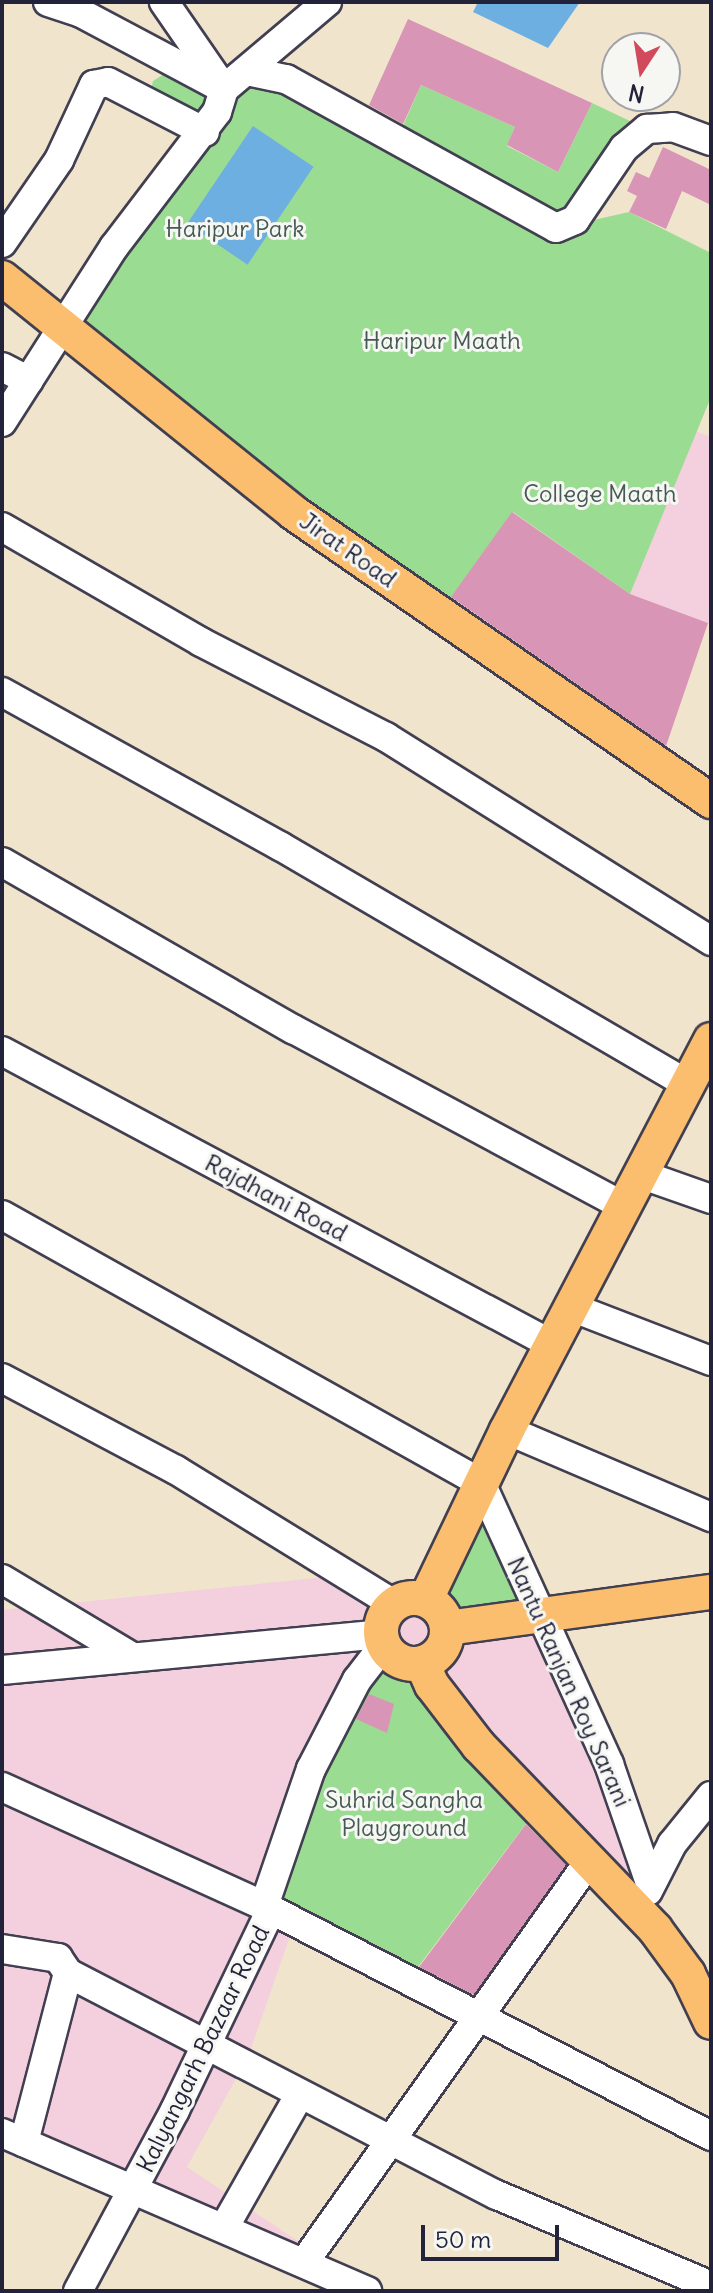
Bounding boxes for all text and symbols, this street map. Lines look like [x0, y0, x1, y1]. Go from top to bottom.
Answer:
north arrow [601, 32, 681, 112]
text: N [626, 78, 647, 109]
park label: Haripur Park [166, 215, 304, 243]
park label: Haripur Maath [363, 327, 521, 355]
park label: College Maath [523, 480, 677, 508]
street label: Jirat Road [294, 506, 402, 594]
street label: Rajdhani Road [200, 1148, 352, 1248]
street label: Nantu Ranjan Roy Sarani [501, 1553, 637, 1811]
park label: Suhrid Sangha Playground [325, 1786, 483, 1842]
street label: Kalyangarh Bazaar Road [131, 1921, 275, 2177]
scale bar [425, 2209, 563, 2259]
text: 50 m [435, 2224, 491, 2254]

